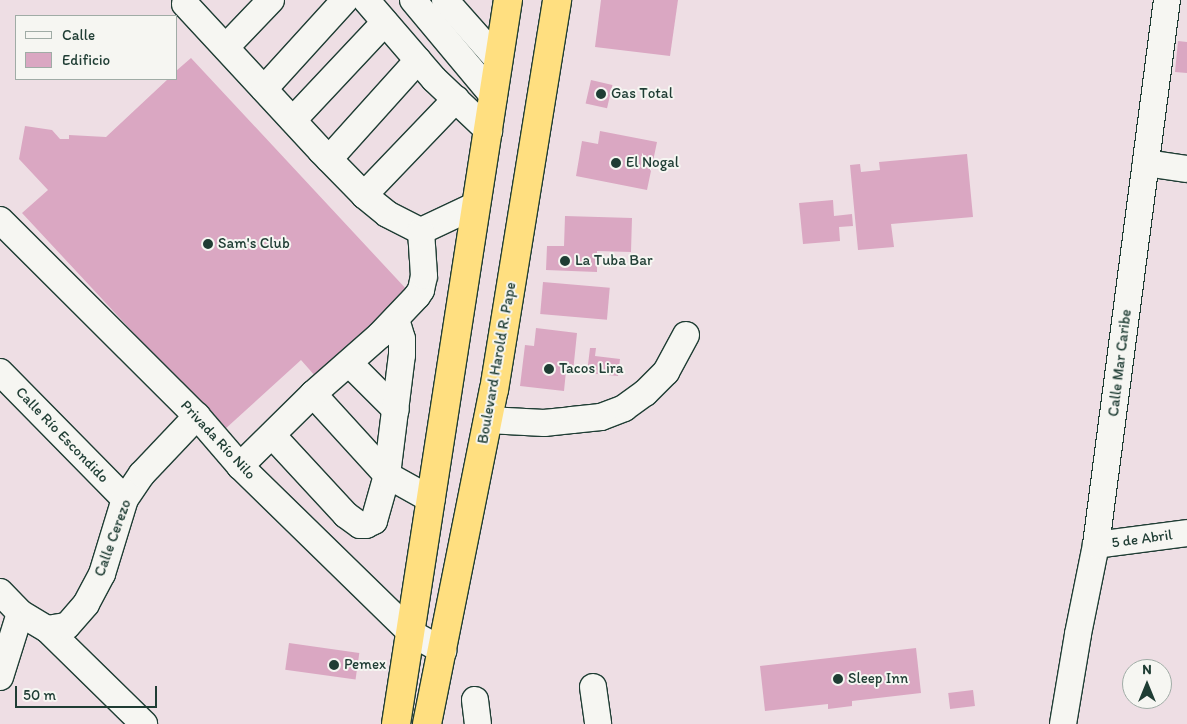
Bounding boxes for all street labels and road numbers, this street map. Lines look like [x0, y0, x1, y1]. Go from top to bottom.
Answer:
street label: Boulevard Harold R. Pape [474, 281, 520, 445]
street label: Calle Mar Caribe [1105, 308, 1135, 418]
street label: Calle Río Escondido [12, 383, 112, 487]
street label: Privada Río Nilo [177, 397, 259, 483]
street label: Calle Cerezo [91, 497, 135, 579]
street label: 5 de Abril [1110, 526, 1174, 552]

